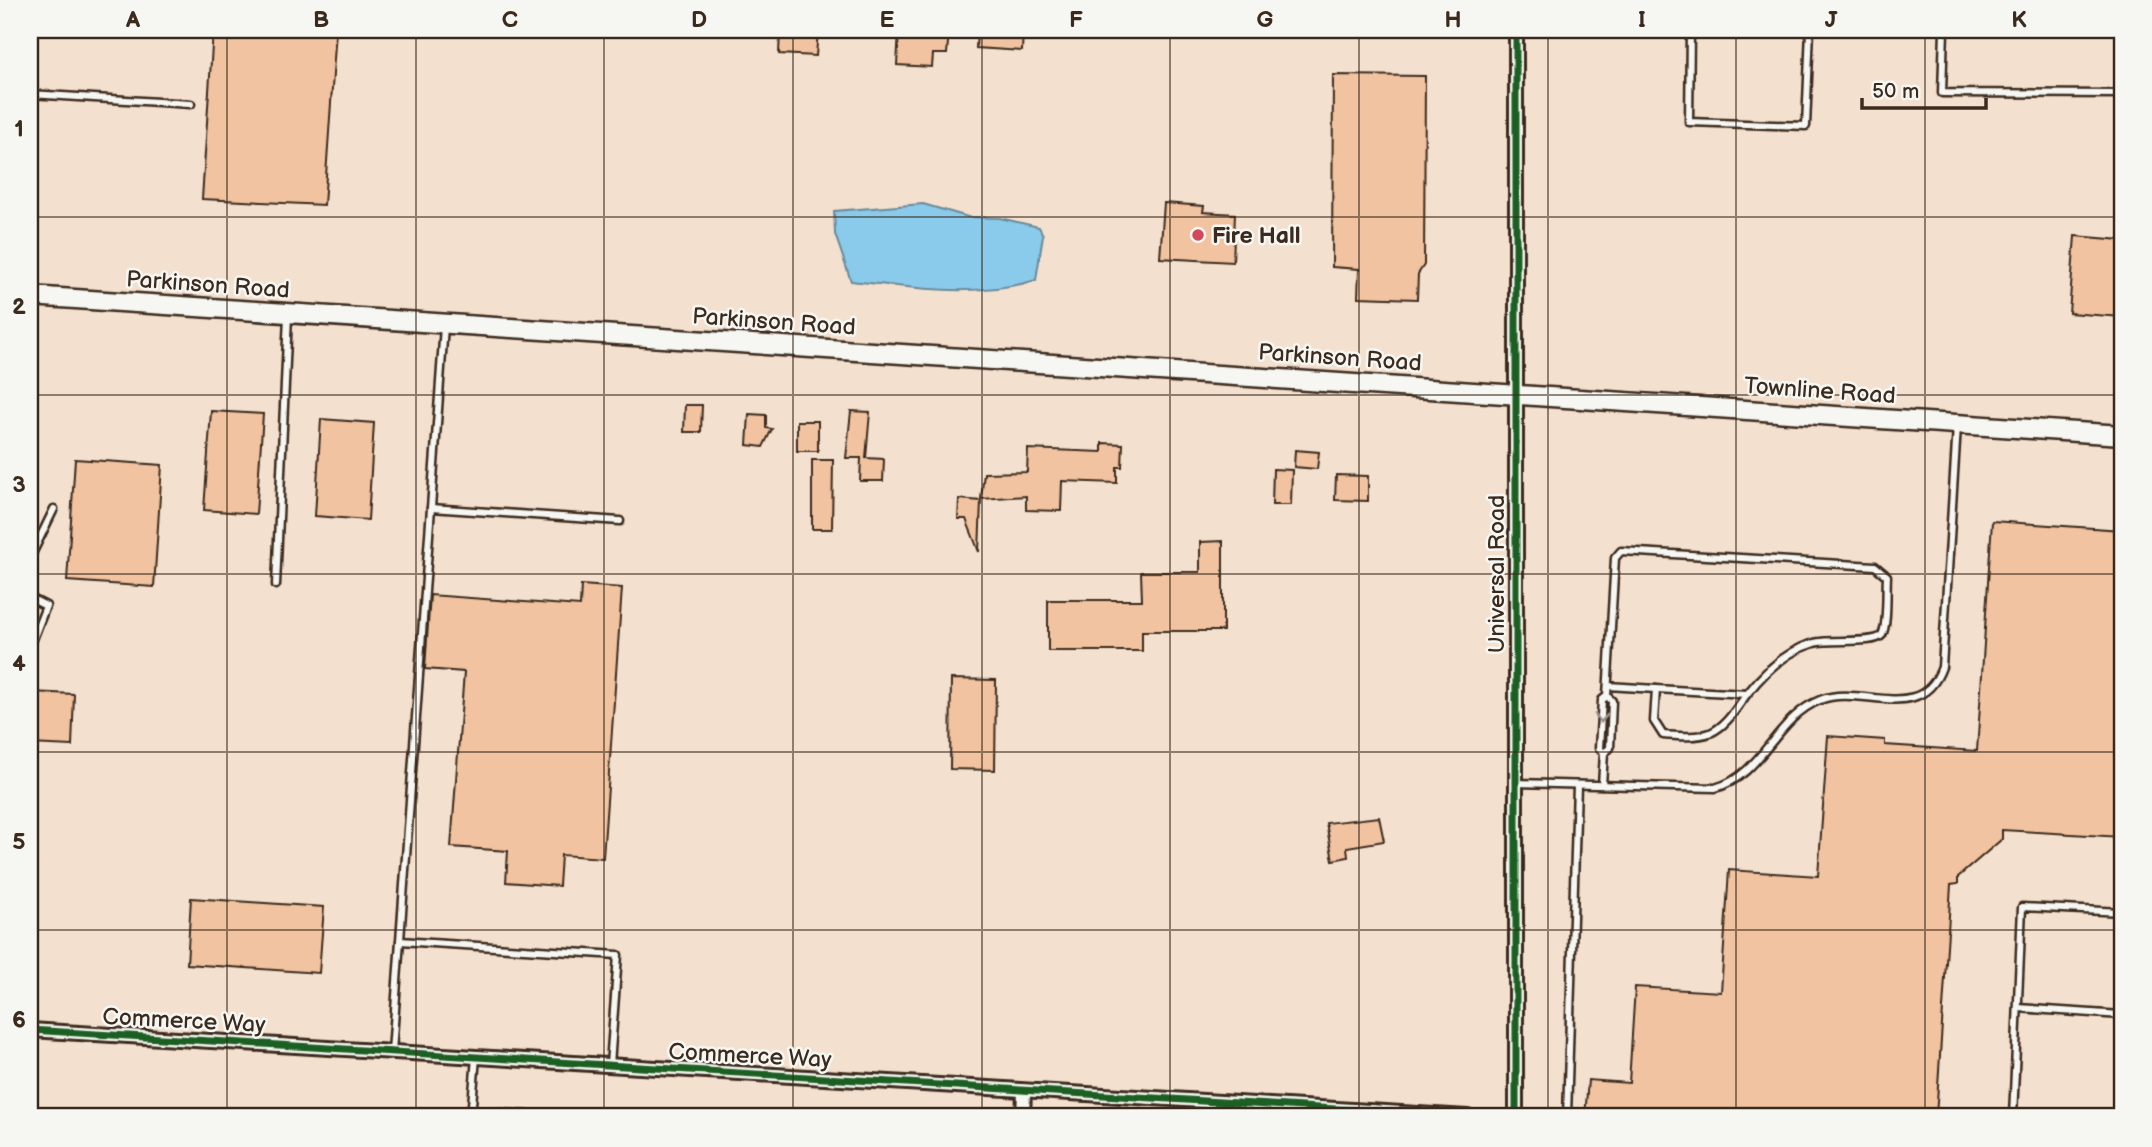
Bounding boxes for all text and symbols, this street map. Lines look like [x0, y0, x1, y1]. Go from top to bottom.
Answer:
text: A [125, 6, 141, 34]
text: B [313, 6, 329, 34]
text: C [502, 6, 518, 34]
text: D [691, 6, 707, 34]
text: E [880, 6, 895, 34]
text: F [1069, 6, 1083, 34]
text: G [1257, 6, 1274, 34]
text: H [1444, 6, 1462, 34]
text: I [1638, 6, 1646, 34]
text: J [1825, 6, 1838, 34]
text: K [2011, 6, 2027, 34]
scale bar [1862, 66, 1986, 110]
text: 50 m [1872, 79, 1919, 104]
text: 1 [14, 115, 24, 143]
place label: Fire Hall [1212, 222, 1301, 250]
marker: Fire Hall [1190, 227, 1206, 243]
street label: Parkinson Road [125, 265, 291, 305]
text: 2 [12, 293, 26, 321]
street label: Parkinson Road [691, 302, 857, 342]
street label: Parkinson Road [1257, 338, 1423, 378]
street label: Townline Road [1743, 372, 1897, 410]
text: 3 [12, 471, 26, 499]
street label: Universal Road [1483, 495, 1511, 653]
text: 4 [12, 650, 26, 678]
one-way arrow [1594, 713, 1609, 724]
text: 5 [12, 828, 26, 856]
street label: Commerce Way [102, 1003, 267, 1039]
text: 6 [12, 1006, 26, 1034]
street label: Commerce Way [668, 1038, 833, 1074]

